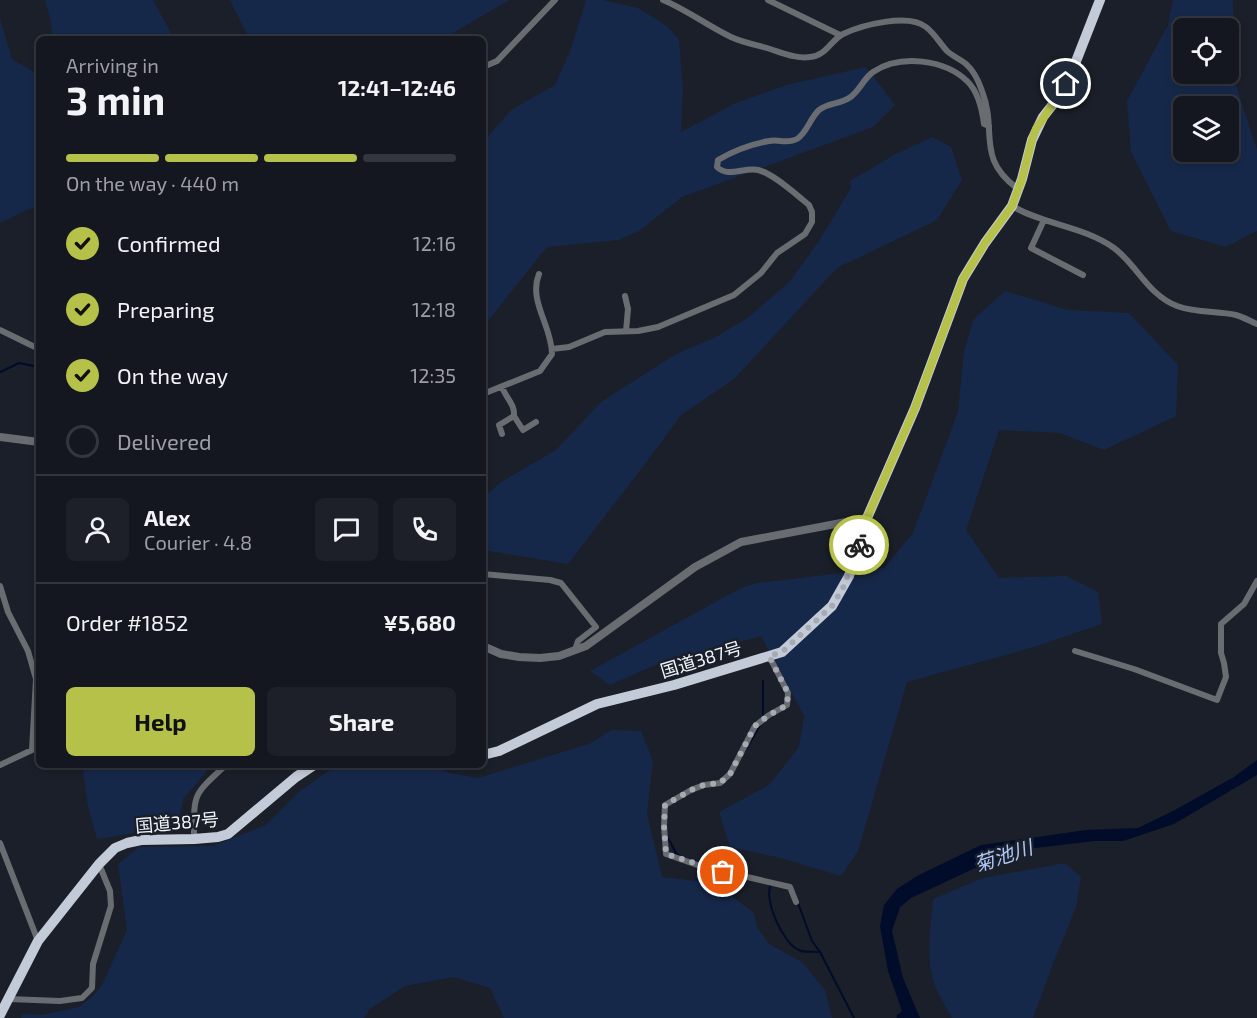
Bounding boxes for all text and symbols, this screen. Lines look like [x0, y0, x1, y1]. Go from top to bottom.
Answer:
map controls [1173, 18, 1239, 162]
button: locate [1173, 18, 1239, 84]
text: Arriving in [66, 53, 159, 77]
pin [1040, 58, 1091, 109]
icon: home [1049, 67, 1082, 100]
text: 12:41–12:46 [338, 74, 456, 100]
text: 3 min [66, 76, 165, 123]
button: layers [1173, 96, 1239, 162]
text: On the way · 440 m [66, 171, 239, 195]
icon: check [66, 227, 99, 260]
text: Confirmed [117, 230, 221, 256]
text: 12:16 [413, 231, 456, 255]
icon: check [66, 293, 99, 326]
text: Preparing [117, 296, 215, 322]
text: 12:18 [412, 297, 456, 321]
icon: check [66, 359, 99, 392]
text: On the way [117, 362, 228, 388]
text: 12:35 [410, 363, 456, 387]
text: Delivered [117, 428, 212, 454]
button: person [66, 498, 129, 561]
button: chat [315, 498, 378, 561]
button: phone [393, 498, 456, 561]
text: Alex [144, 504, 190, 530]
courier [829, 515, 889, 575]
icon: bike [843, 529, 876, 562]
text: Courier · 4.8 [144, 530, 252, 554]
text: Order #1852 [66, 609, 188, 635]
text: ¥5,680 [383, 609, 456, 635]
street label: 国道387号 [658, 636, 744, 682]
button: Help [66, 687, 255, 756]
button: Share [267, 687, 456, 756]
street label: 国道387号 [134, 807, 220, 837]
water label: 菊池川 [971, 834, 1037, 876]
pin [697, 846, 748, 897]
icon: bag [706, 855, 739, 888]

